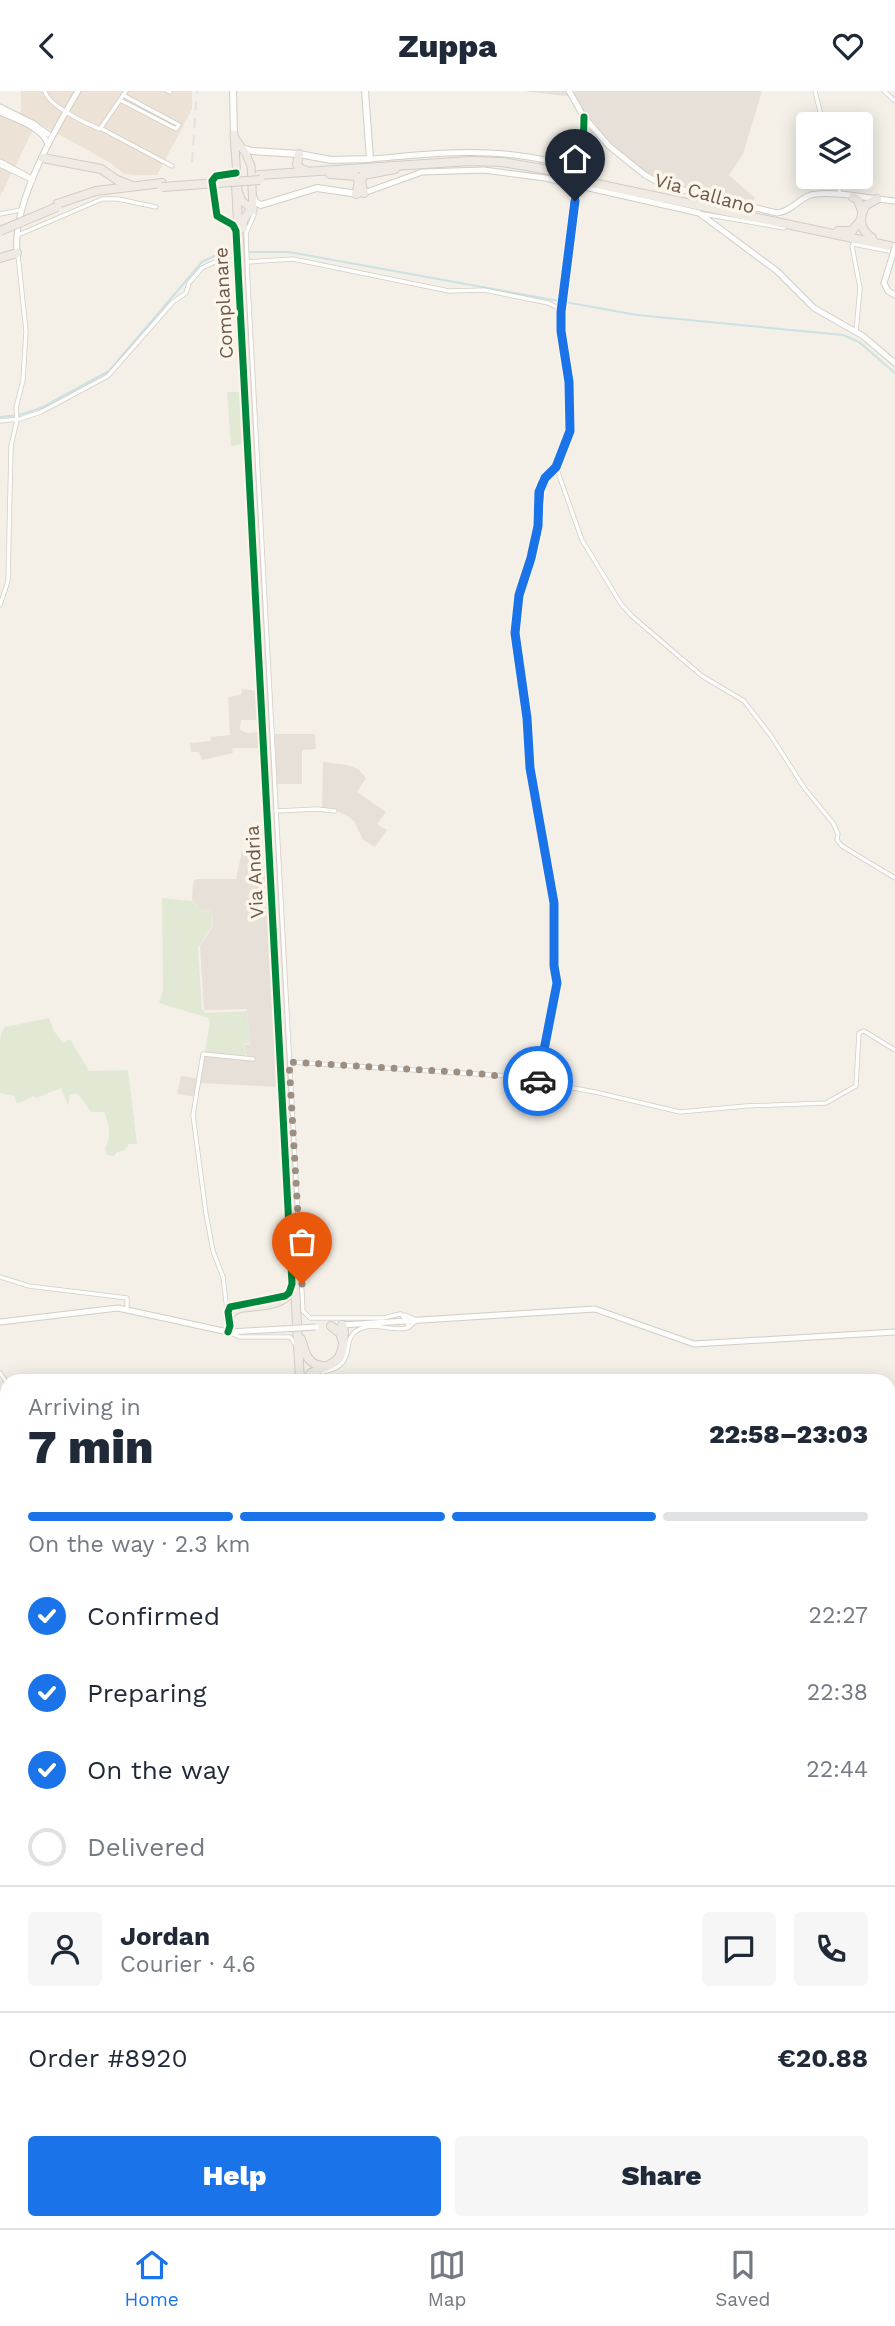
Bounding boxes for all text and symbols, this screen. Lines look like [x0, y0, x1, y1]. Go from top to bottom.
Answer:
icon: back [28, 27, 66, 65]
text: Zuppa [398, 27, 497, 65]
icon: heart [829, 27, 867, 65]
map controls [796, 112, 873, 189]
button: layers [796, 112, 873, 189]
pin [545, 129, 605, 201]
icon: home [556, 140, 594, 178]
street label: Via Callano [652, 168, 758, 219]
street label: Complanare [209, 246, 238, 359]
street label: Via Andria [241, 825, 268, 919]
courier [503, 1046, 573, 1116]
icon: car [519, 1062, 557, 1100]
pin [272, 1212, 332, 1284]
icon: bag [283, 1223, 321, 1261]
text: Arriving in [28, 1394, 141, 1421]
text: 22:58–23:03 [709, 1419, 868, 1449]
text: 7 min [28, 1420, 153, 1474]
text: On the way · 2.3 km [28, 1531, 250, 1558]
icon: check [28, 1597, 66, 1635]
text: Confirmed [87, 1601, 220, 1631]
text: 22:27 [809, 1602, 868, 1629]
icon: check [28, 1674, 66, 1712]
text: Preparing [87, 1678, 207, 1708]
text: 22:38 [807, 1679, 868, 1706]
icon: check [28, 1751, 66, 1789]
text: On the way [87, 1755, 230, 1785]
text: 22:44 [806, 1756, 868, 1783]
text: Delivered [87, 1832, 206, 1862]
button: person [28, 1912, 102, 1986]
button: chat [702, 1912, 776, 1986]
button: phone [794, 1912, 868, 1986]
text: Jordan [120, 1921, 210, 1951]
text: Courier · 4.6 [120, 1951, 256, 1978]
text: Order #8920 [28, 2043, 188, 2073]
text: €20.88 [778, 2043, 868, 2073]
button: Help [28, 2136, 441, 2216]
button: Share [455, 2136, 868, 2216]
tab: Home [124, 2246, 179, 2311]
tab: Map [428, 2246, 466, 2311]
tab: Saved [715, 2246, 771, 2311]

